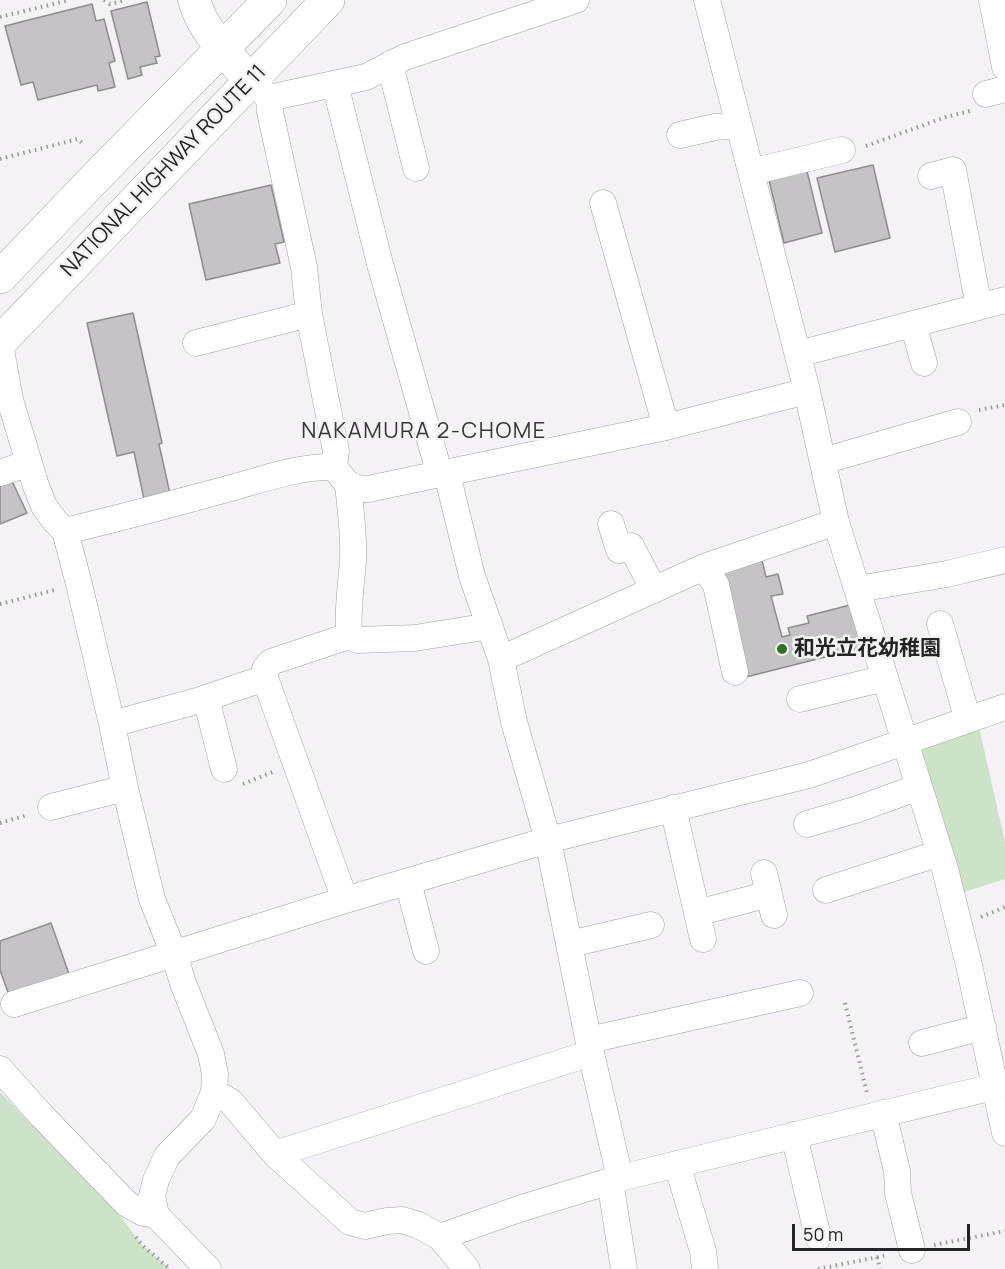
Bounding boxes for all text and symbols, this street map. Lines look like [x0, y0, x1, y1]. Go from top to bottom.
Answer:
street label: NATIONAL HIGHWAY ROUTE 11 [56, 60, 272, 282]
district label: NAKAMURA 2-CHOME [301, 419, 547, 445]
place label: 和光立花幼稚園 [794, 636, 941, 662]
marker: 和光立花幼稚園 [775, 642, 789, 656]
scale bar [795, 1212, 974, 1250]
text: 50 m [803, 1222, 843, 1246]

